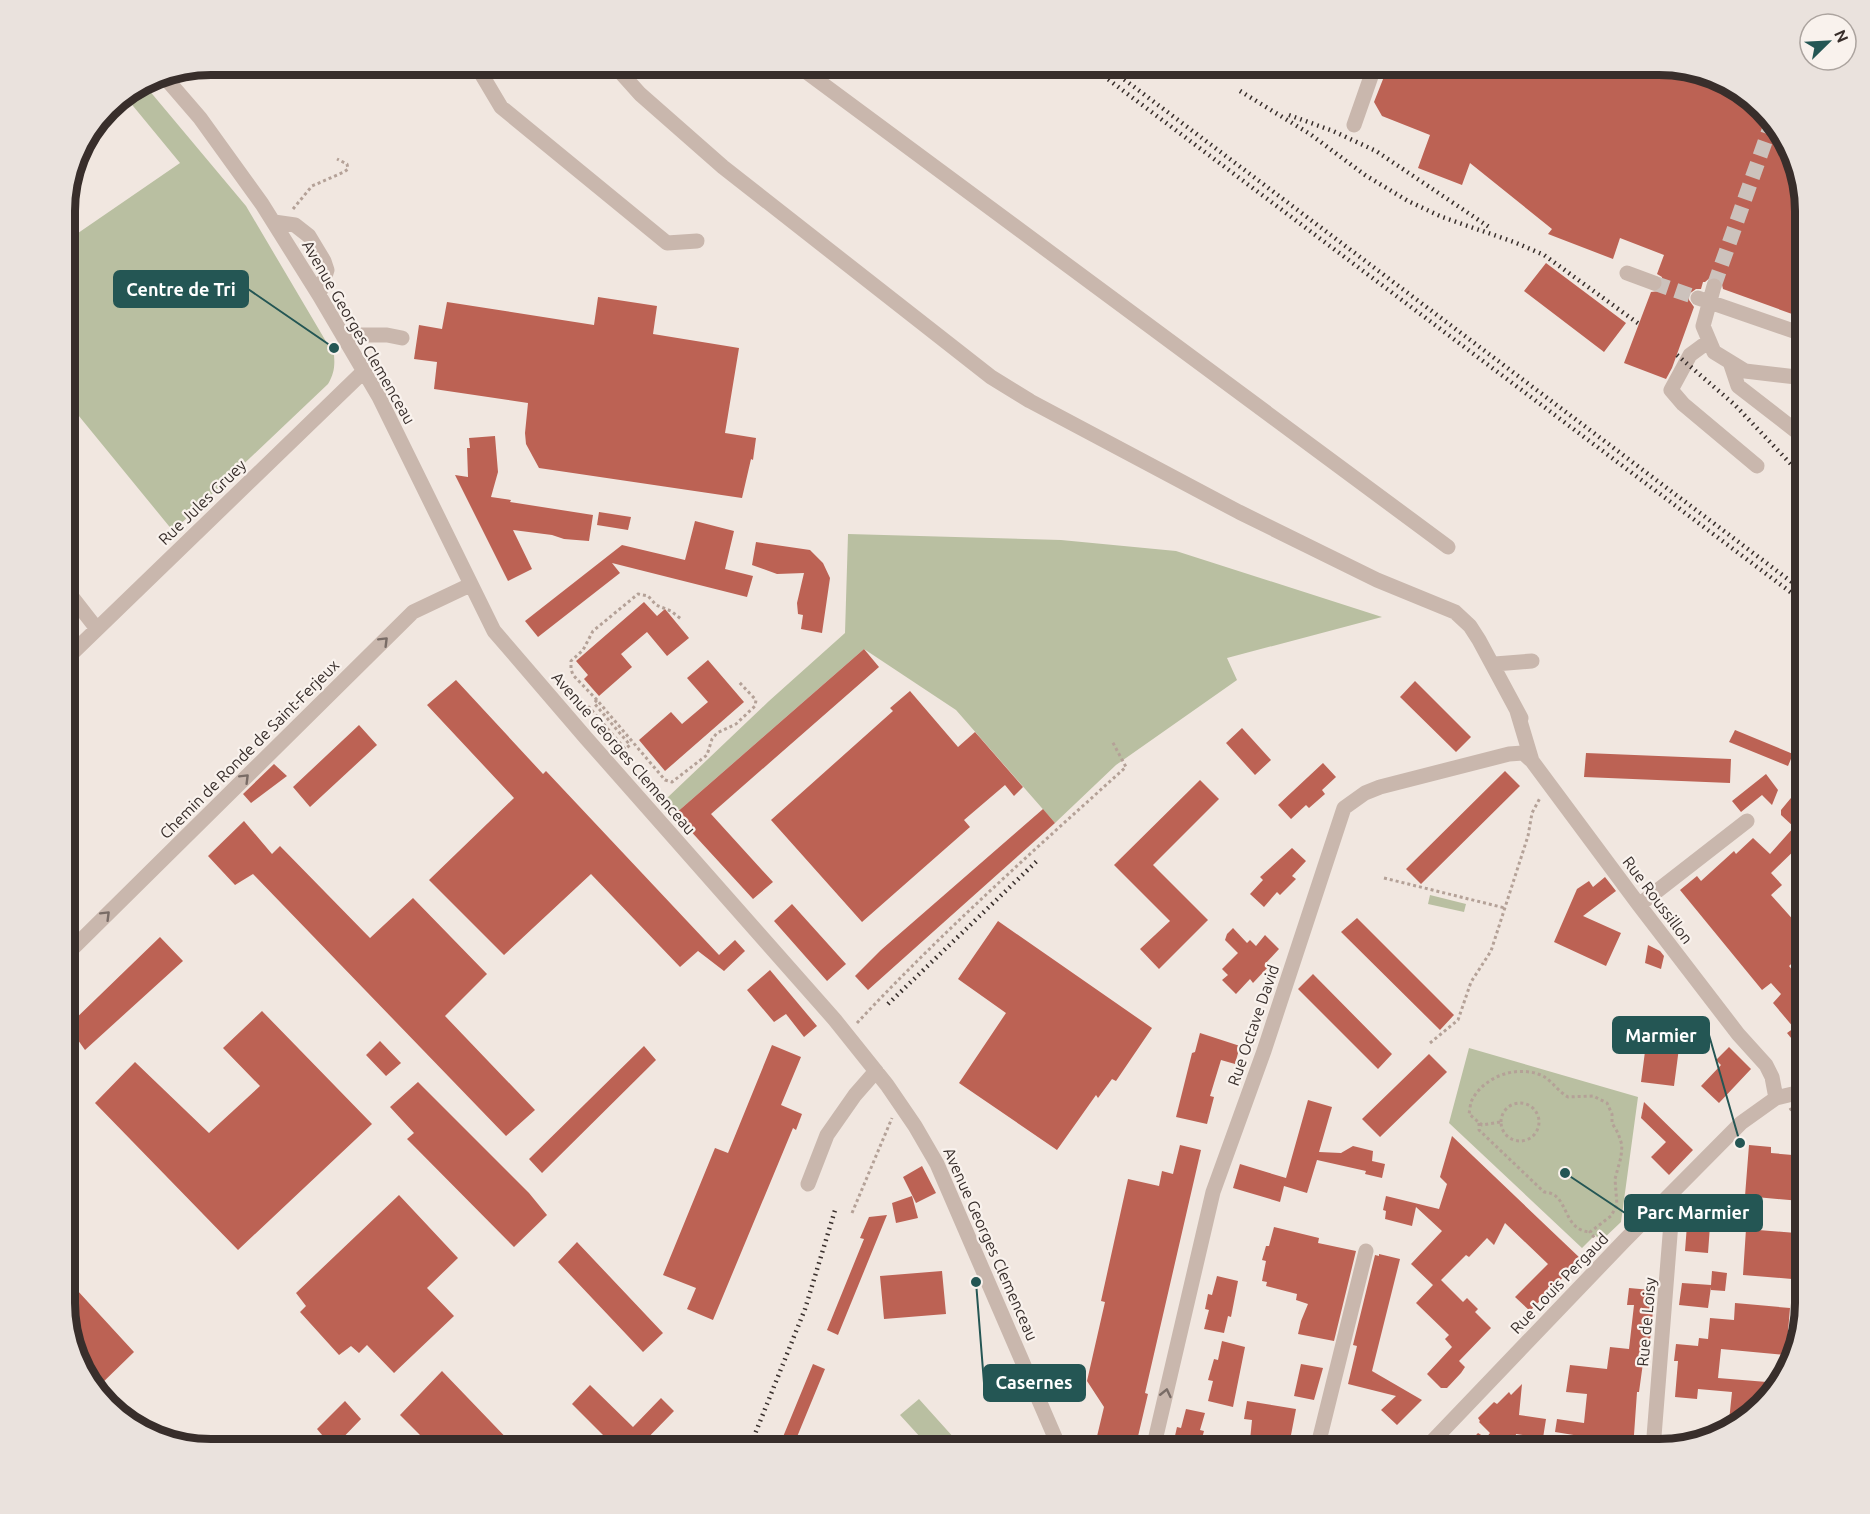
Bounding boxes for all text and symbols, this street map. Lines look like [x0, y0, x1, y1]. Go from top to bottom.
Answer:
north arrow [1798, 12, 1858, 72]
text: N [1831, 27, 1852, 45]
street label: Avenue Georges Clemenceau [299, 237, 419, 427]
callout: Centre de Tri [114, 271, 248, 307]
text: Centre de Tri [126, 279, 236, 299]
street label: Rue Jules Gruey [155, 456, 250, 548]
one-way arrow [376, 637, 387, 648]
street label: Chemin de Ronde de Saint-Ferjeux [156, 656, 342, 842]
street label: Avenue Georges Clemenceau [549, 668, 699, 838]
one-way arrow [238, 774, 249, 785]
street label: Rue Roussillon [1619, 853, 1697, 947]
one-way arrow [99, 911, 110, 922]
street label: Rue Octave David [1224, 962, 1282, 1088]
callout: Marmier [1613, 1017, 1709, 1053]
text: Marmier [1625, 1025, 1697, 1045]
street label: Avenue Georges Clemenceau [940, 1145, 1042, 1343]
callout: Parc Marmier [1625, 1195, 1762, 1231]
text: Parc Marmier [1637, 1202, 1750, 1222]
street label: Rue Louis Pergaud [1506, 1229, 1612, 1337]
street label: Rue de Loisy [1633, 1276, 1659, 1367]
callout: Casernes [984, 1365, 1085, 1401]
text: Casernes [995, 1372, 1073, 1392]
one-way arrow [1158, 1388, 1171, 1398]

